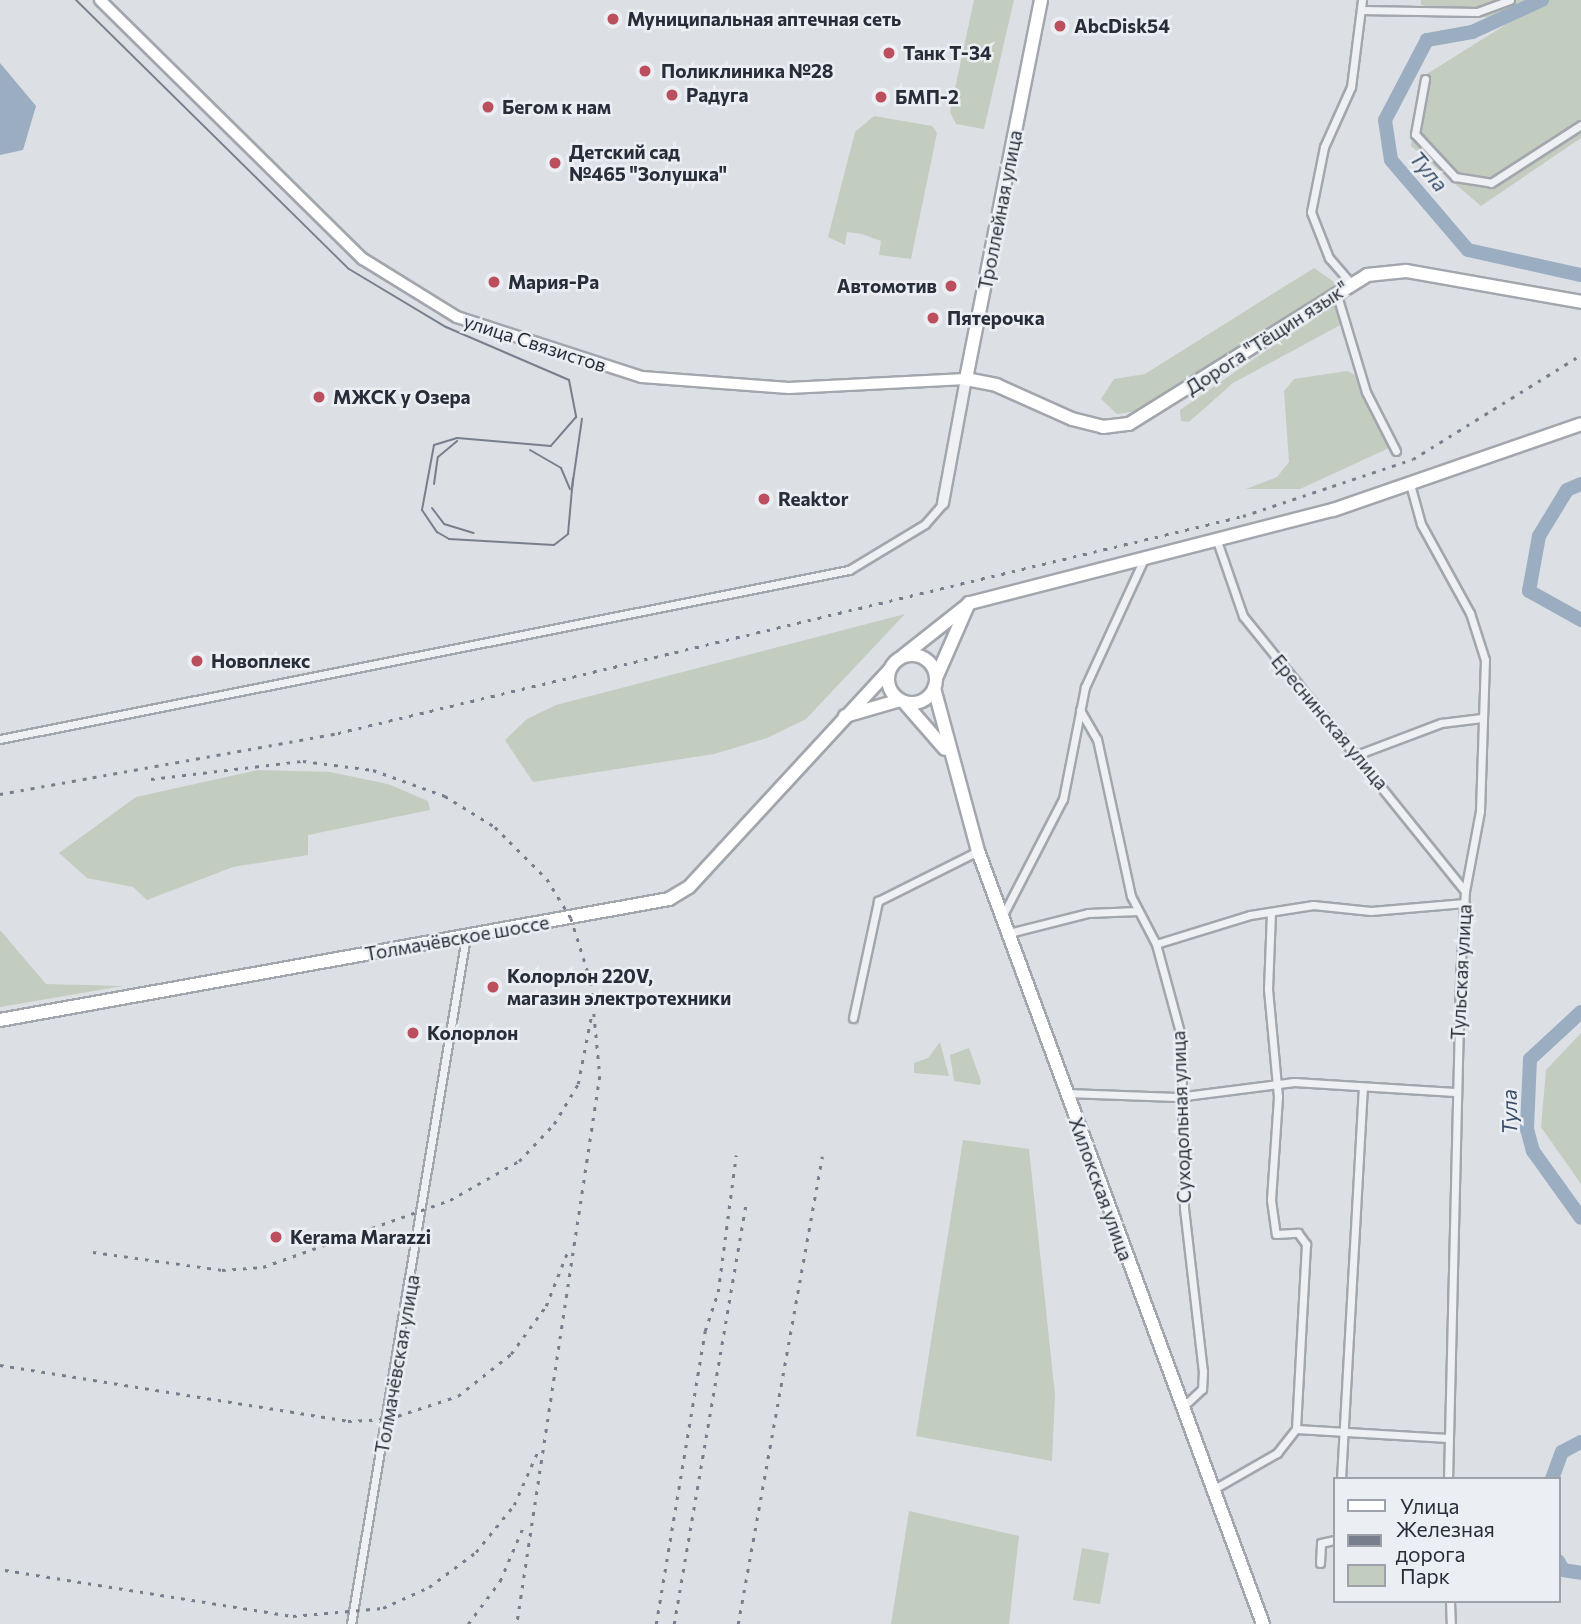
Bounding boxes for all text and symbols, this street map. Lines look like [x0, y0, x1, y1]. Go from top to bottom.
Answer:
place label: Муниципальная аптечная сеть [627, 8, 901, 30]
marker: Муниципальная аптечная сеть [605, 11, 621, 27]
place label: AbcDisk54 [1074, 15, 1170, 37]
marker: AbcDisk54 [1052, 18, 1068, 34]
place label: Танк Т-34 [903, 42, 992, 64]
marker: Танк Т-34 [881, 45, 897, 61]
place label: Поликлиника №28 [661, 60, 833, 82]
marker: Поликлиника №28 [635, 61, 655, 81]
place label: Радуга [686, 84, 748, 106]
place label: БМП-2 [895, 86, 959, 108]
marker: Радуга [664, 87, 680, 103]
marker: БМП-2 [873, 89, 889, 105]
place label: Бегом к нам [502, 96, 611, 118]
marker: Бегом к нам [480, 99, 496, 115]
street label: Троллейная улица [973, 128, 1027, 292]
place label: Детский сад №465 "Золушка" [569, 141, 727, 185]
water label: Тула [1405, 146, 1453, 196]
marker: Детский сад №465 "Золушка" [547, 155, 563, 171]
place label: Мария-Ра [508, 271, 599, 293]
marker: Мария-Ра [486, 274, 502, 290]
place label: Автомотив [837, 275, 937, 297]
street label: Дорога "Тёщин язык" [1181, 277, 1353, 399]
marker: Автомотив [943, 278, 959, 294]
place label: Пятерочка [947, 307, 1045, 329]
street label: улица Связистов [461, 309, 609, 377]
marker: Пятерочка [925, 310, 941, 326]
place label: МЖСК у Озера [333, 386, 471, 408]
marker: МЖСК у Озера [311, 389, 327, 405]
place label: Reaktor [778, 488, 849, 510]
marker: Reaktor [756, 491, 772, 507]
place label: Новоплекс [211, 650, 310, 672]
street label: Ереснинская улица [1267, 650, 1393, 794]
marker: Новоплекс [189, 653, 205, 669]
street label: Тульская улица [1446, 904, 1476, 1040]
street label: Толмачёвское шоссе [363, 911, 551, 965]
place label: Колорлон 220V, магазин электротехники [507, 965, 731, 1009]
marker: Колорлон 220V, магазин электротехники [485, 979, 501, 995]
place label: Колорлон [427, 1022, 518, 1044]
marker: Колорлон [405, 1025, 421, 1041]
street label: Суходольная улица [1167, 1030, 1195, 1204]
water label: Тула [1496, 1089, 1522, 1135]
street label: Хилокская улица [1064, 1114, 1138, 1264]
place label: Kerama Marazzi [290, 1226, 431, 1248]
marker: Kerama Marazzi [268, 1229, 284, 1245]
street label: Толмачёвская улица [370, 1273, 424, 1455]
legend [1332, 1477, 1560, 1603]
text: Улица [1400, 1493, 1459, 1518]
text: Железная дорога [1396, 1516, 1495, 1566]
text: Парк [1400, 1563, 1450, 1588]

